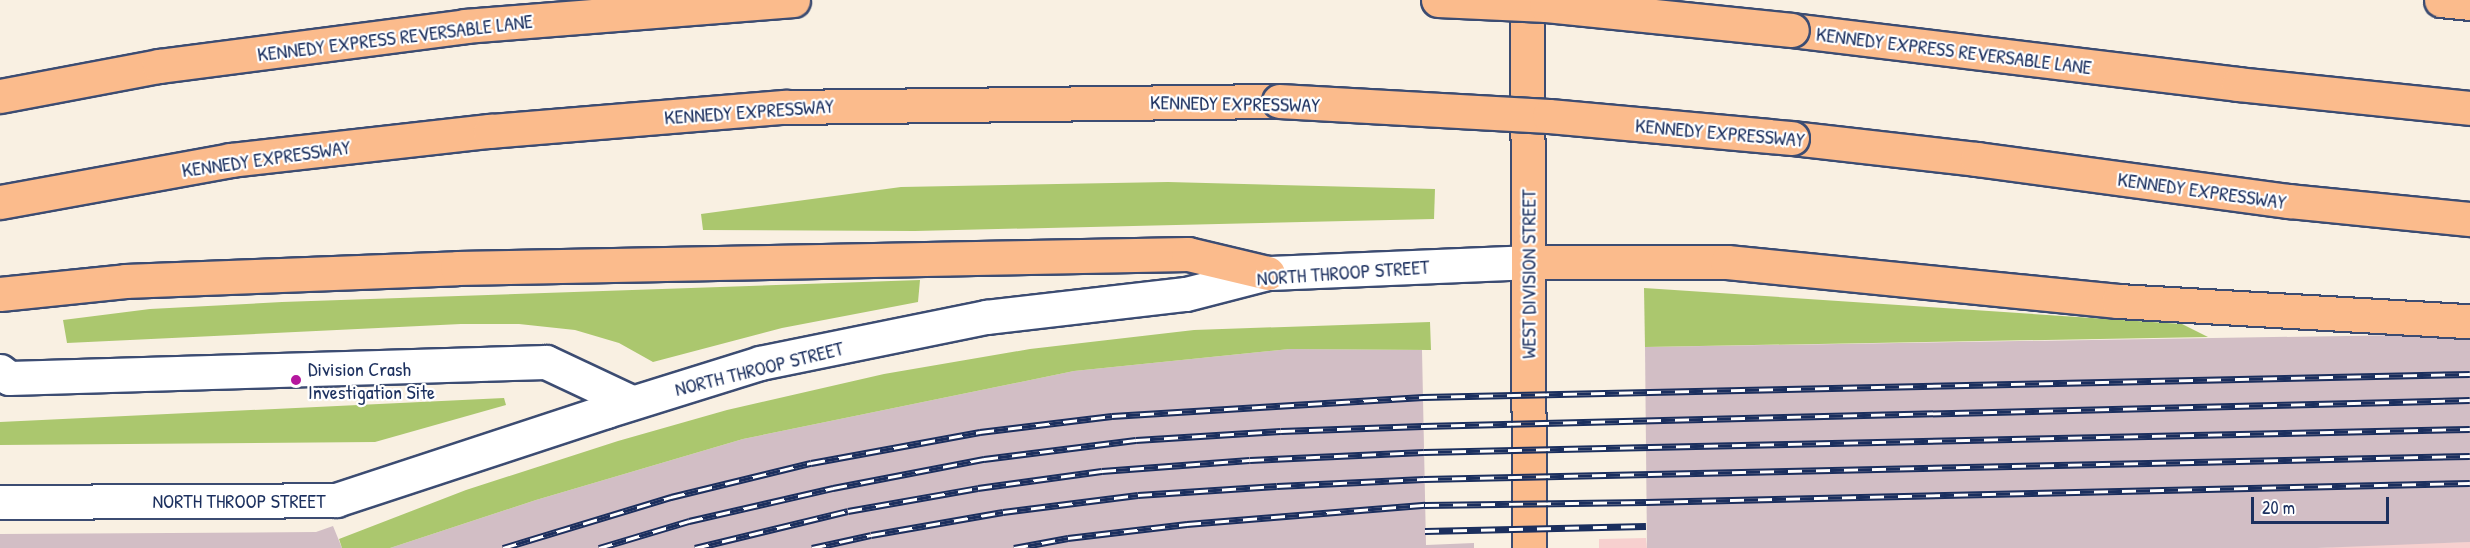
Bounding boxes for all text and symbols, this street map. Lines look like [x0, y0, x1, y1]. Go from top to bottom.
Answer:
street label: KENNEDY EXPRESS REVERSABLE LANE [256, 8, 534, 66]
street label: KENNEDY EXPRESS REVERSABLE LANE [1815, 21, 2093, 79]
street label: KENNEDY EXPRESSWAY [1150, 90, 1320, 116]
street label: KENNEDY EXPRESSWAY [663, 93, 835, 129]
street label: KENNEDY EXPRESSWAY [1634, 113, 1806, 151]
street label: KENNEDY EXPRESSWAY [180, 134, 352, 182]
street label: KENNEDY EXPRESSWAY [2116, 166, 2288, 214]
street label: WEST DIVISION STREET [1516, 189, 1540, 359]
street label: NORTH THROOP STREET [1256, 254, 1430, 290]
street label: NORTH THROOP STREET [672, 335, 846, 401]
place label: Division Crash Investigation Site [308, 356, 435, 403]
marker: Division Crash Investigation Site [289, 373, 303, 387]
scale bar [2254, 485, 2392, 523]
street label: NORTH THROOP STREET [152, 488, 326, 512]
text: 20 m [2262, 495, 2295, 520]

